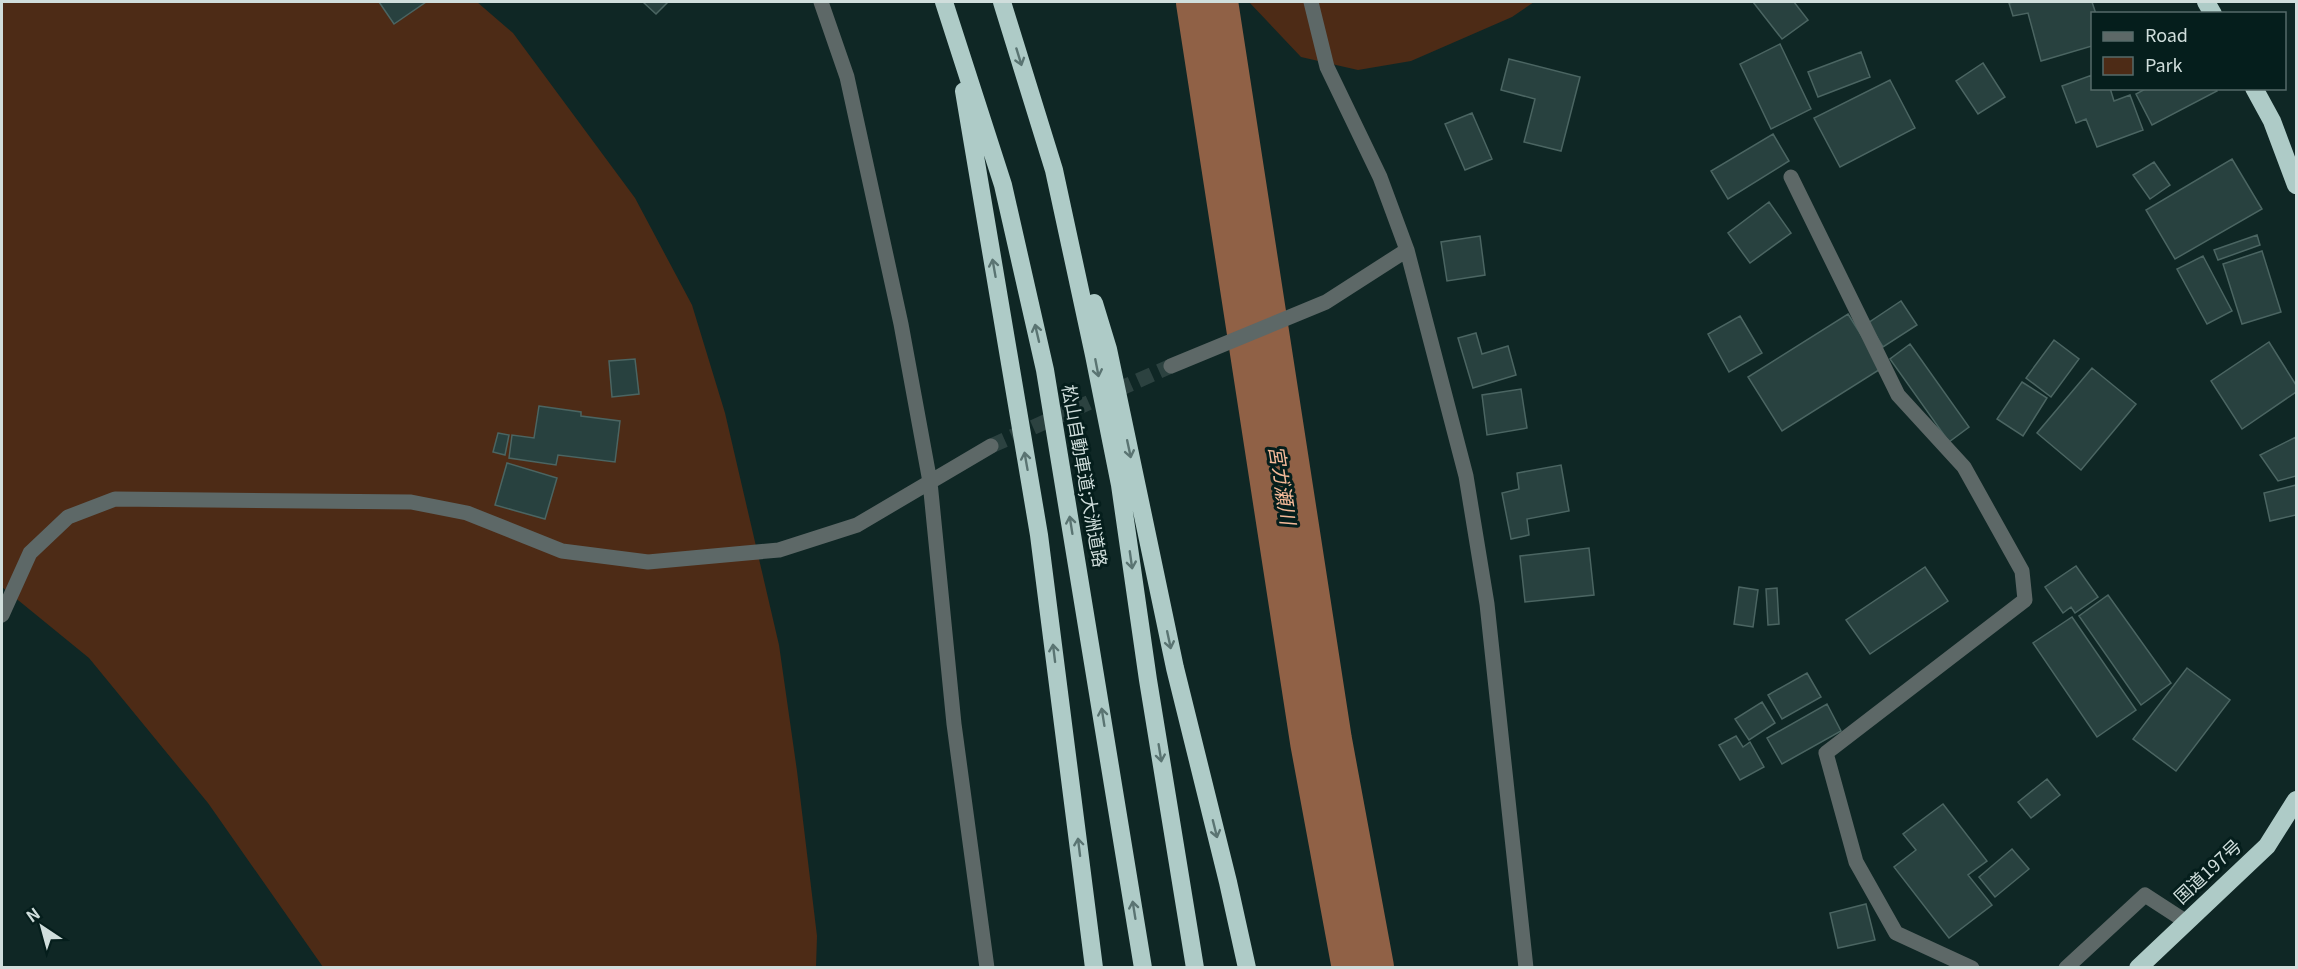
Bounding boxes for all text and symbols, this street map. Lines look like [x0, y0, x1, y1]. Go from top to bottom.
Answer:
legend [2091, 12, 2286, 90]
text: Road [2145, 21, 2188, 47]
one-way arrow [1014, 47, 1025, 66]
text: Park [2145, 51, 2183, 77]
one-way arrow [988, 259, 999, 279]
one-way arrow [1030, 324, 1042, 343]
one-way arrow [1092, 358, 1103, 378]
street label: 松山自動車道;大洲道路 [1057, 382, 1115, 569]
one-way arrow [1124, 439, 1135, 458]
water label: 宮ガ瀬川 [1263, 443, 1304, 529]
one-way arrow [1021, 451, 1032, 471]
one-way arrow [1066, 515, 1077, 535]
one-way arrow [1125, 550, 1136, 570]
one-way arrow [1164, 630, 1175, 649]
one-way arrow [1049, 644, 1060, 664]
one-way arrow [1097, 708, 1108, 728]
one-way arrow [1155, 743, 1166, 763]
one-way arrow [1210, 819, 1222, 838]
street label: 国道197号 [2167, 832, 2246, 909]
one-way arrow [1074, 837, 1085, 857]
north arrow [12, 897, 72, 957]
one-way arrow [1128, 900, 1139, 920]
text: N [21, 901, 44, 927]

